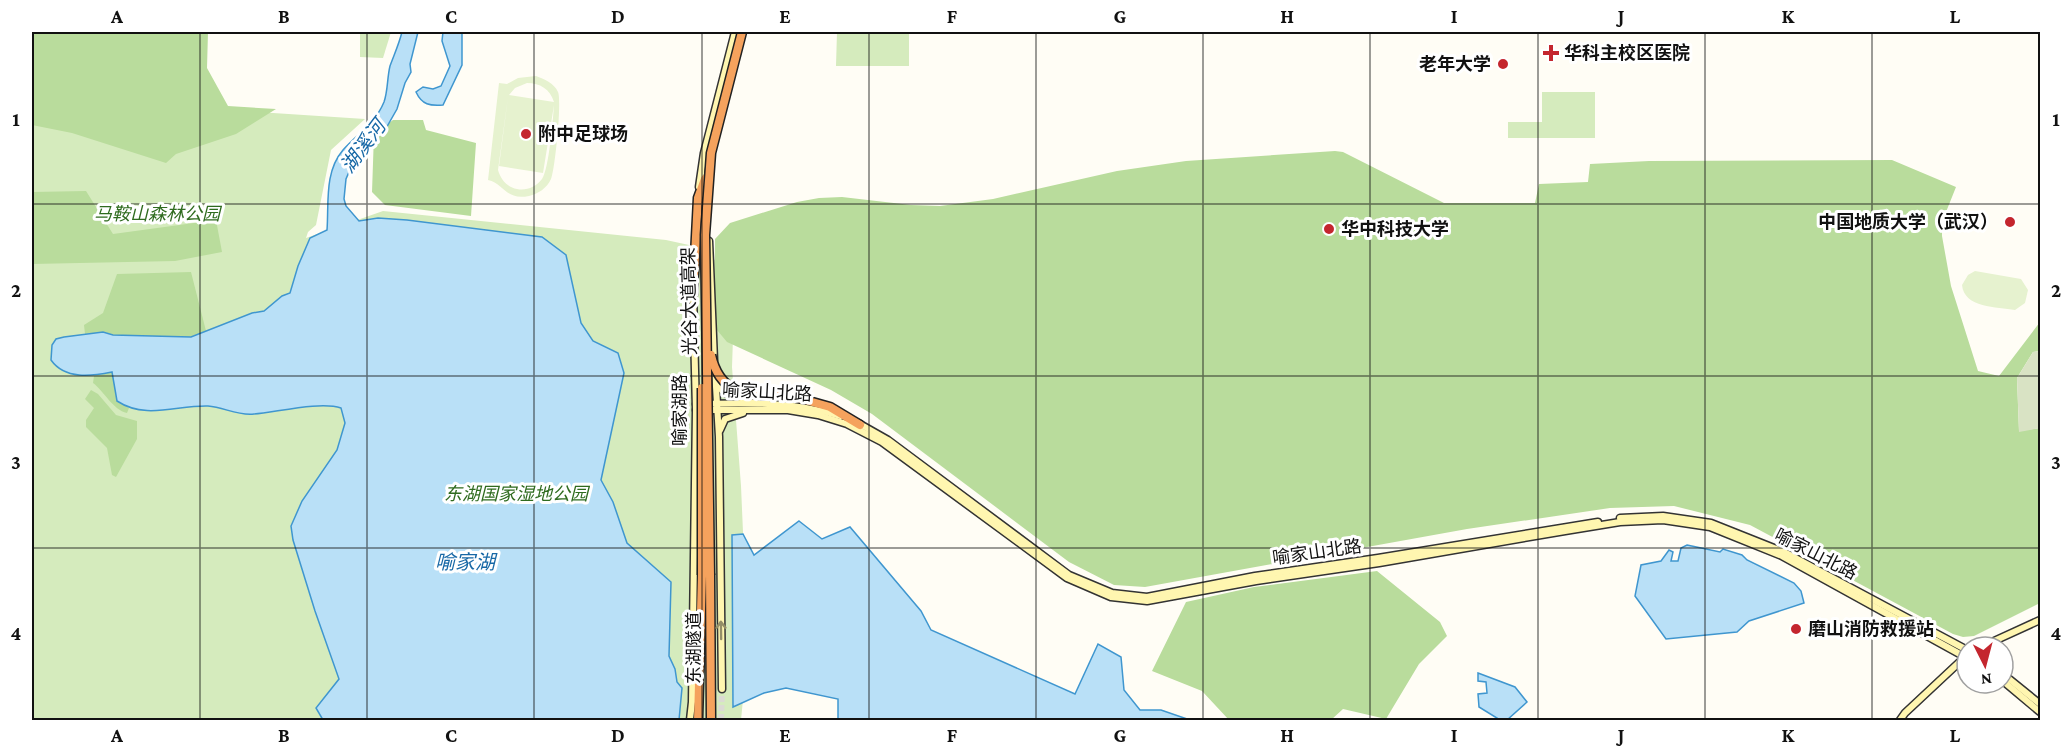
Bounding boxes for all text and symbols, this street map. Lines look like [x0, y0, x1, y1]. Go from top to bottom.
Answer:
text: A [110, 5, 124, 27]
text: B [278, 5, 290, 27]
text: C [445, 5, 457, 27]
text: D [611, 5, 625, 27]
text: E [779, 5, 791, 27]
text: F [947, 5, 958, 27]
text: G [1114, 5, 1127, 27]
text: H [1280, 5, 1294, 27]
text: I [1451, 5, 1458, 27]
text: J [1616, 5, 1625, 27]
text: K [1782, 5, 1796, 27]
text: L [1950, 5, 1961, 27]
place label: 华科主校区医院 [1564, 43, 1690, 63]
marker: 华科主校区医院 [1542, 44, 1560, 62]
place label: 老年大学 [1419, 54, 1491, 74]
marker: 老年大学 [1496, 57, 1510, 71]
text: 1 [12, 108, 20, 130]
text: 1 [2052, 108, 2060, 130]
water label: 湖溪河 [336, 112, 392, 177]
place label: 附中足球场 [538, 124, 628, 144]
marker: 附中足球场 [519, 127, 533, 141]
park label: 马鞍山森林公园 [94, 204, 223, 224]
place label: 中国地质大学（武汉） [1818, 211, 1998, 232]
marker: 中国地质大学（武汉） [2003, 215, 2017, 229]
place label: 华中科技大学 [1341, 219, 1449, 239]
marker: 华中科技大学 [1322, 222, 1336, 236]
street label: 光谷大道高架 [678, 247, 700, 355]
text: 2 [11, 279, 21, 301]
text: 2 [2051, 279, 2061, 301]
street label: 喻家湖路 [670, 374, 690, 446]
street label: 喻家山北路 [722, 380, 812, 404]
text: 3 [11, 451, 21, 473]
text: 3 [2051, 451, 2061, 473]
park label: 东湖国家湿地公园 [444, 484, 591, 504]
street label: 喻家山北路 [1771, 525, 1861, 583]
street label: 喻家山北路 [1271, 536, 1363, 568]
water label: 喻家湖 [435, 551, 498, 573]
street label: 东湖隧道 [684, 612, 704, 684]
place label: 磨山消防救援站 [1808, 619, 1934, 639]
one-way arrow [715, 621, 727, 641]
text: 4 [11, 622, 22, 644]
marker: 磨山消防救援站 [1789, 622, 1803, 636]
text: 4 [2051, 622, 2062, 644]
north arrow [1955, 635, 2015, 695]
text: N [1980, 670, 1993, 688]
text: A [110, 724, 124, 746]
text: B [278, 724, 290, 746]
text: C [445, 724, 457, 746]
text: D [611, 724, 625, 746]
text: E [779, 724, 791, 746]
text: F [947, 724, 958, 746]
text: G [1114, 724, 1127, 746]
text: H [1280, 724, 1294, 746]
text: I [1451, 724, 1458, 746]
text: J [1616, 724, 1625, 746]
text: K [1782, 724, 1796, 746]
text: L [1950, 724, 1961, 746]

